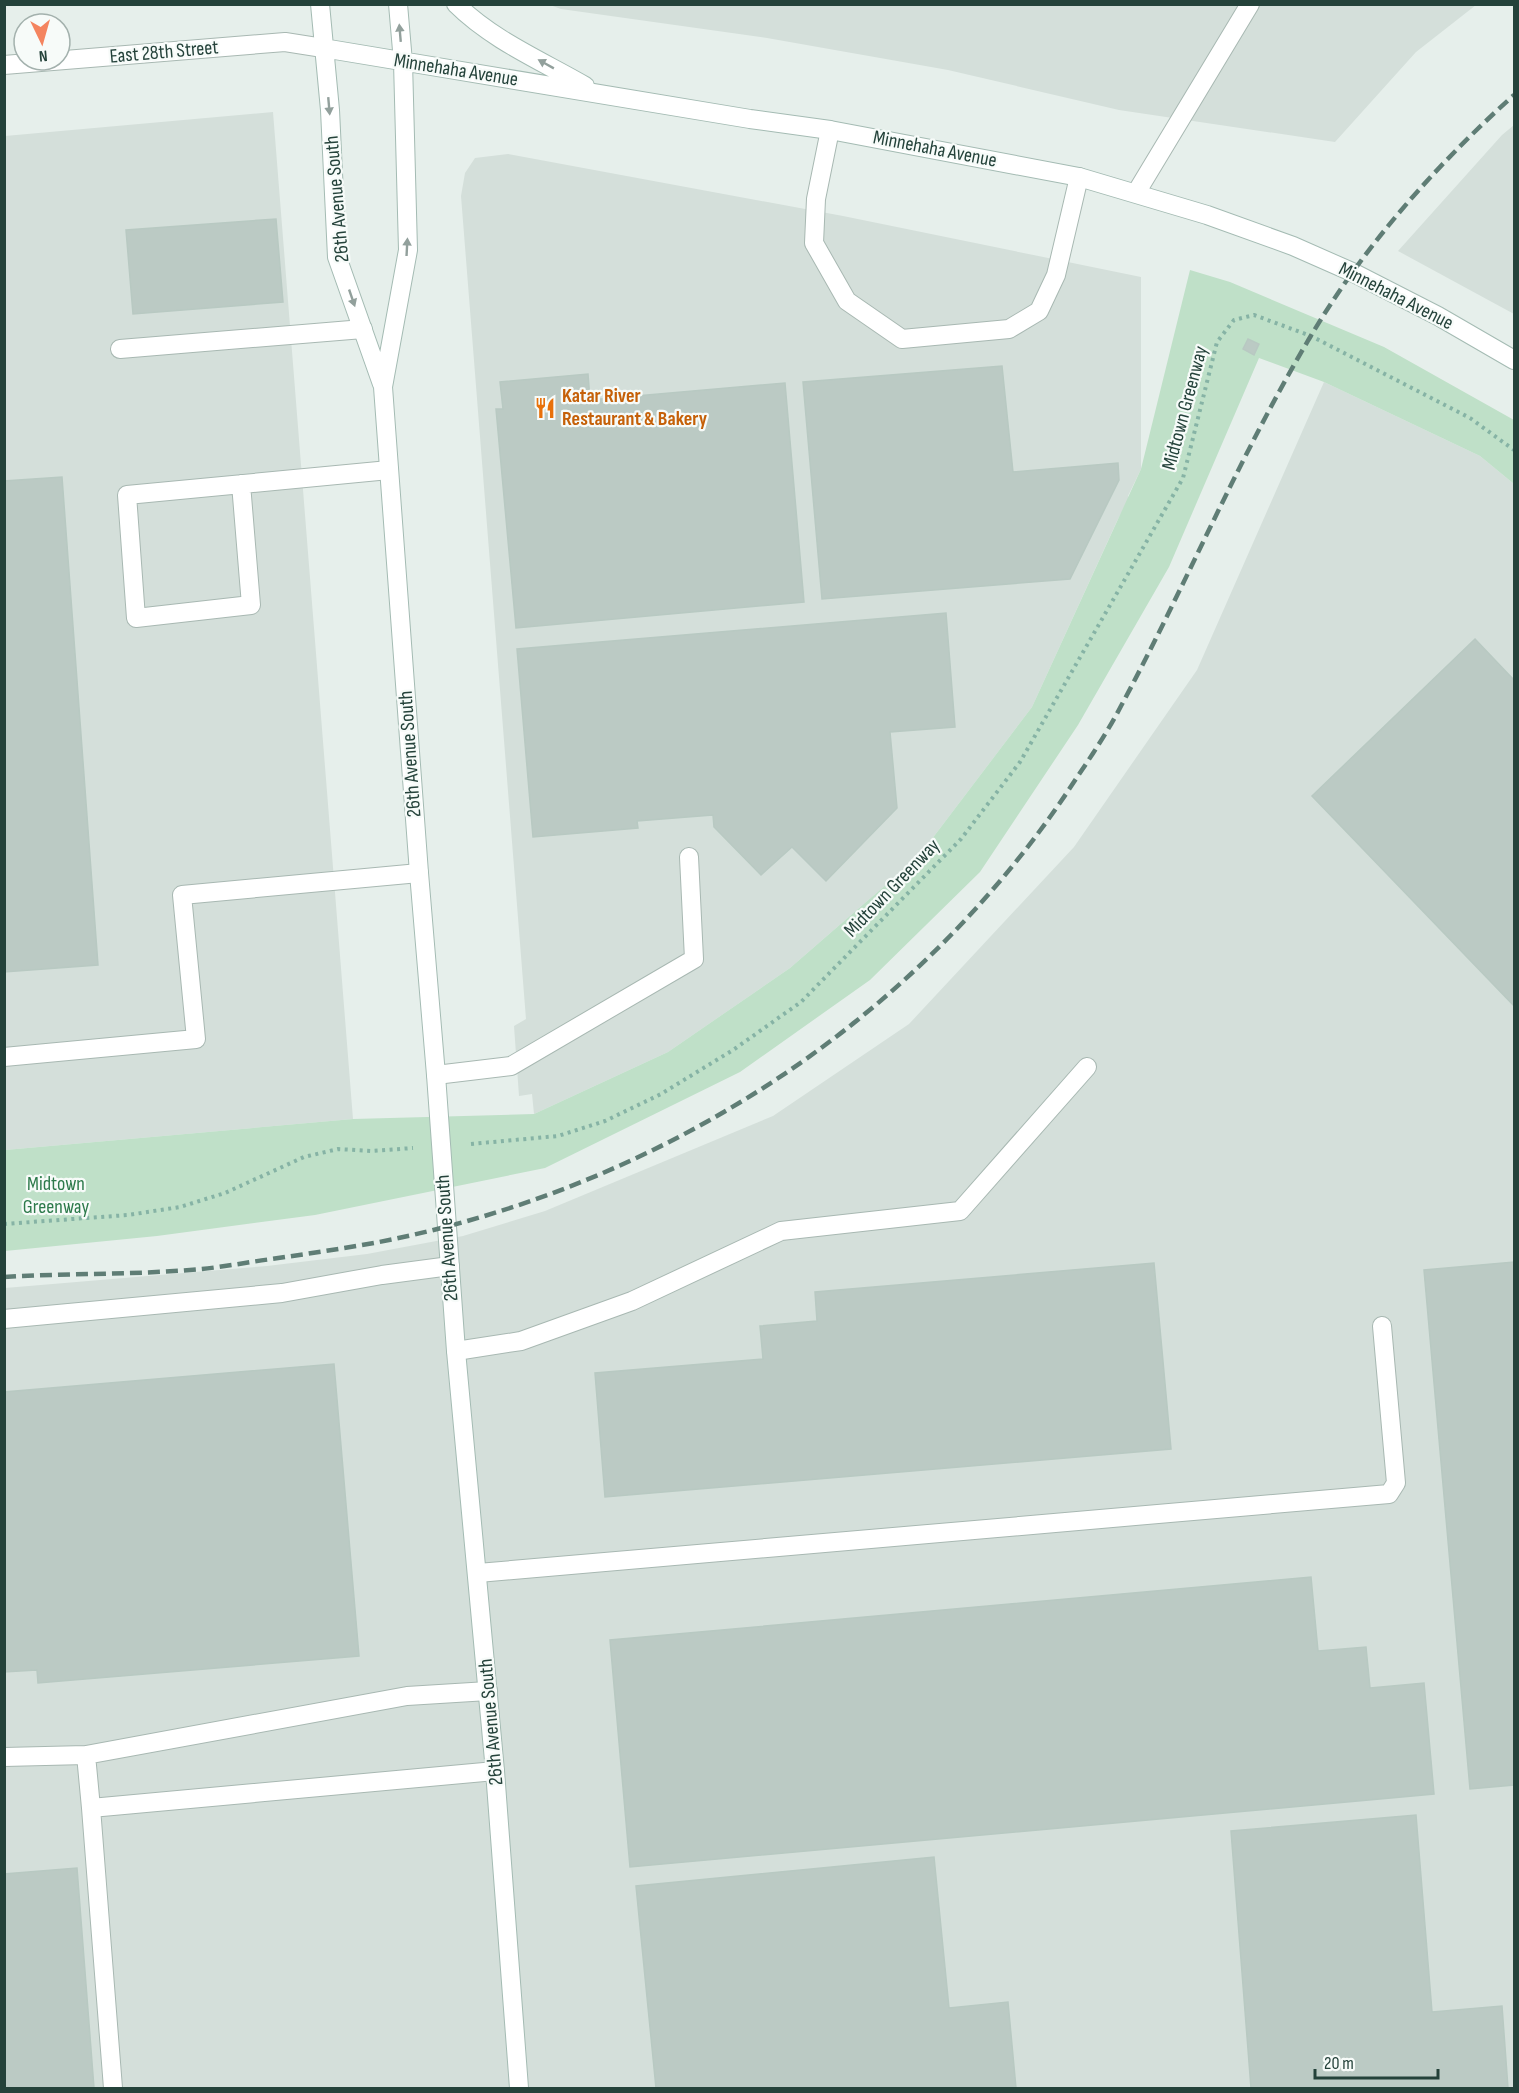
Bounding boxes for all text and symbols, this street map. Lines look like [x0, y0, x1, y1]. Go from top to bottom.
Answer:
north arrow [12, 12, 72, 72]
one-way arrow [395, 24, 405, 43]
street label: East 28th Street [109, 35, 219, 69]
text: N [38, 46, 48, 65]
street label: Minnehaha Avenue [392, 48, 520, 92]
one-way arrow [537, 59, 554, 69]
one-way arrow [324, 97, 334, 116]
street label: Minnehaha Avenue [871, 125, 999, 173]
street label: 26th Avenue South [320, 135, 354, 263]
one-way arrow [402, 237, 411, 256]
street label: Minnehaha Avenue [1335, 257, 1457, 335]
one-way arrow [348, 290, 358, 308]
street label: Midtown Greenway [1157, 343, 1213, 473]
place label: Katar River Restaurant & Bakery [562, 384, 708, 431]
restaurant icon: Katar River Restaurant & Bakery [533, 396, 557, 420]
street label: 26th Avenue South [394, 690, 426, 818]
street label: Midtown Greenway [839, 834, 945, 942]
park label: Midtown Greenway [23, 1172, 89, 1219]
street label: 26th Avenue South [431, 1174, 463, 1302]
street label: 26th Avenue South [474, 1658, 508, 1786]
scale bar [1315, 2042, 1438, 2080]
text: 20 m [1324, 2053, 1354, 2074]

